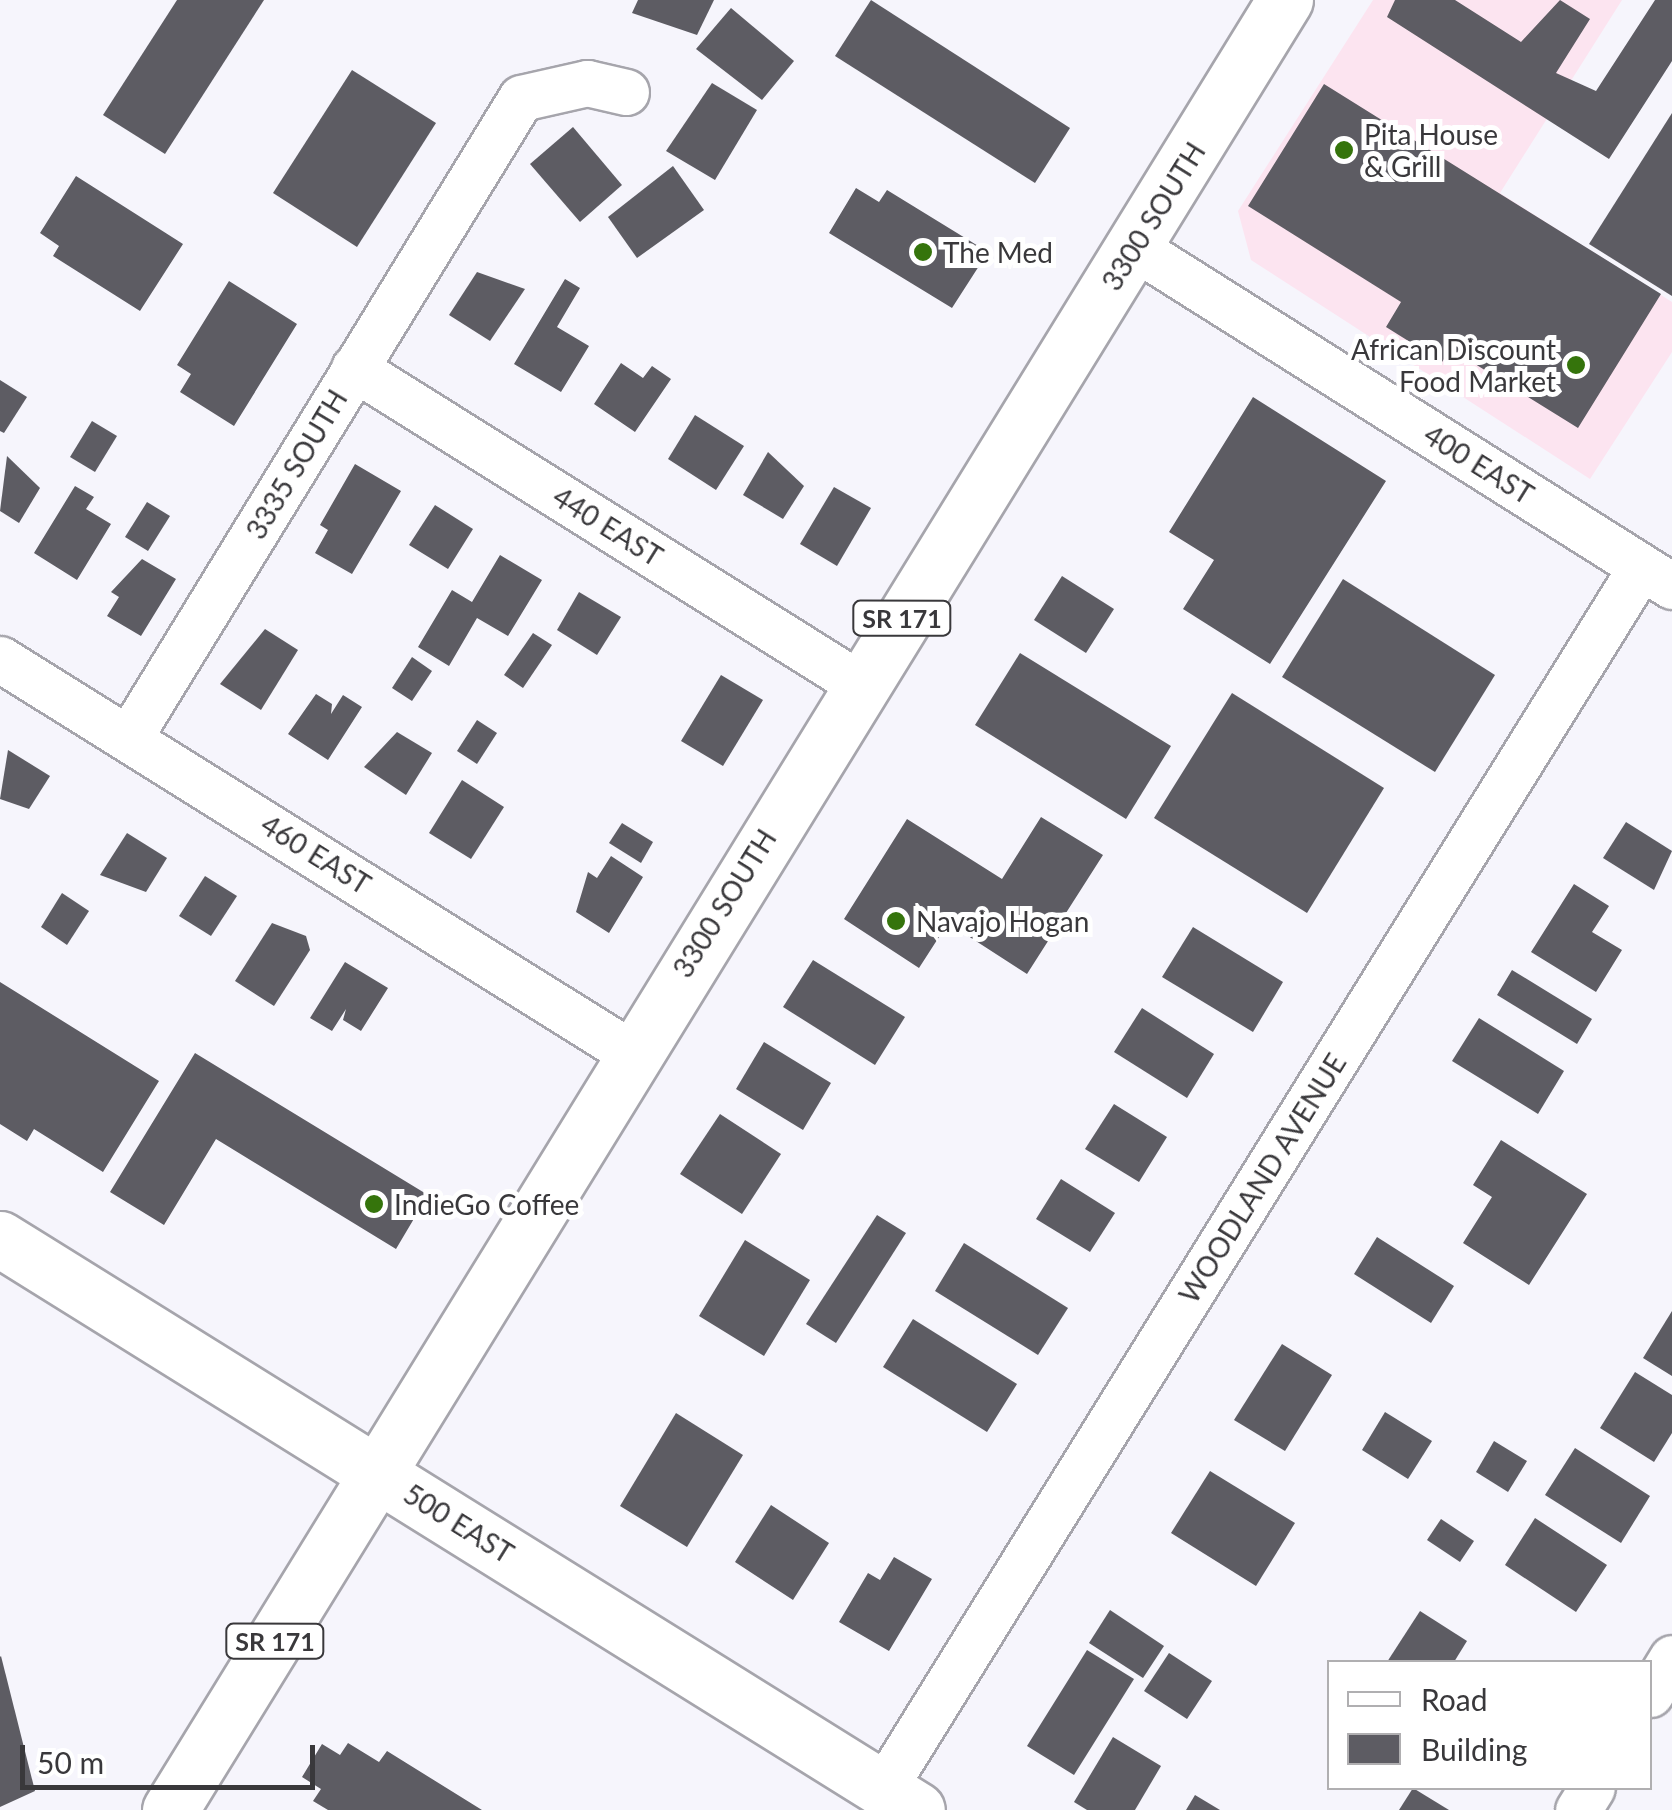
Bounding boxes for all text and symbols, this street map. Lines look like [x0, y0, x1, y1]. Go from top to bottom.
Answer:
place label: Pita House & Grill [1364, 117, 1498, 183]
street label: 3300 SOUTH [1094, 136, 1212, 296]
marker: Pita House & Grill [1333, 139, 1355, 161]
place label: The Med [943, 235, 1053, 269]
marker: The Med [912, 241, 934, 263]
place label: African Discount Food Market [1351, 332, 1556, 398]
marker: African Discount Food Market [1565, 354, 1587, 376]
street label: 3335 SOUTH [238, 383, 354, 545]
street label: 400 EAST [1418, 417, 1540, 511]
street label: 440 EAST [547, 479, 669, 573]
road number: SR 171 [852, 598, 952, 638]
street label: 460 EAST [255, 807, 377, 901]
street label: 3300 SOUTH [665, 823, 783, 983]
place label: Navajo Hogan [916, 904, 1089, 938]
marker: Navajo Hogan [885, 910, 907, 932]
street label: WOODLAND AVENUE [1171, 1047, 1353, 1309]
place label: IndieGo Coffee [394, 1187, 579, 1221]
marker: IndieGo Coffee [363, 1193, 385, 1215]
street label: 500 EAST [398, 1476, 520, 1570]
road number: SR 171 [225, 1621, 325, 1661]
legend [1327, 1660, 1652, 1790]
text: Road [1421, 1681, 1488, 1717]
scale bar [25, 1725, 320, 1787]
text: Building [1421, 1731, 1527, 1767]
text: 50 m [37, 1744, 104, 1780]

